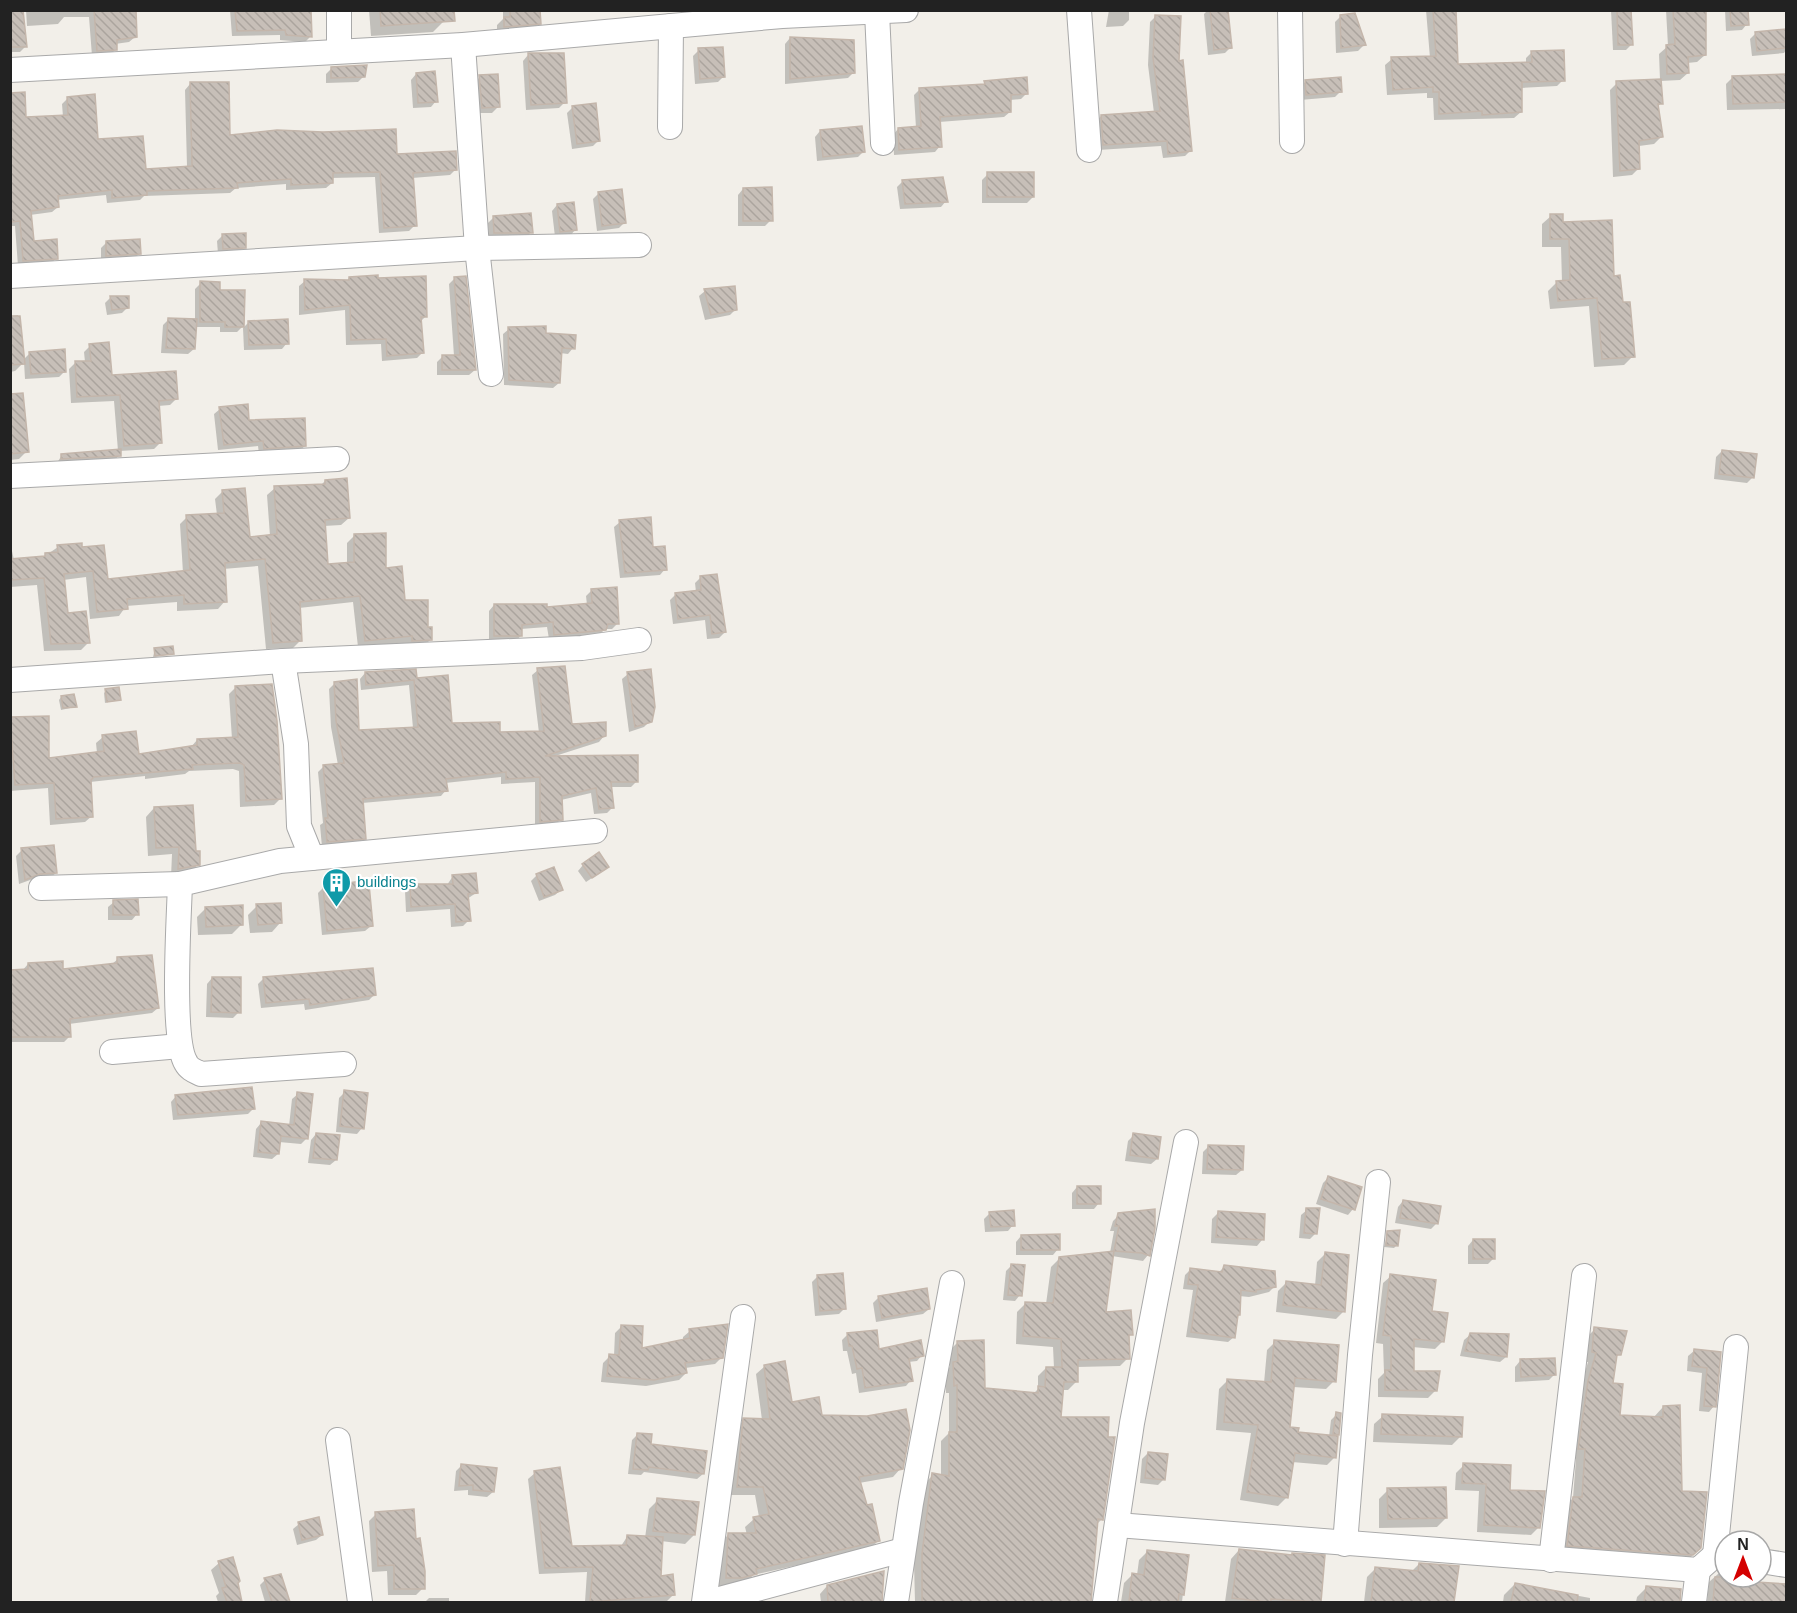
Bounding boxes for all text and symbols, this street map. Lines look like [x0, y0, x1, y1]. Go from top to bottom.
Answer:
building icon: buildings [320, 866, 352, 908]
place label: buildings [357, 873, 416, 890]
north arrow [1713, 1529, 1773, 1589]
text: N [1737, 1536, 1749, 1553]

